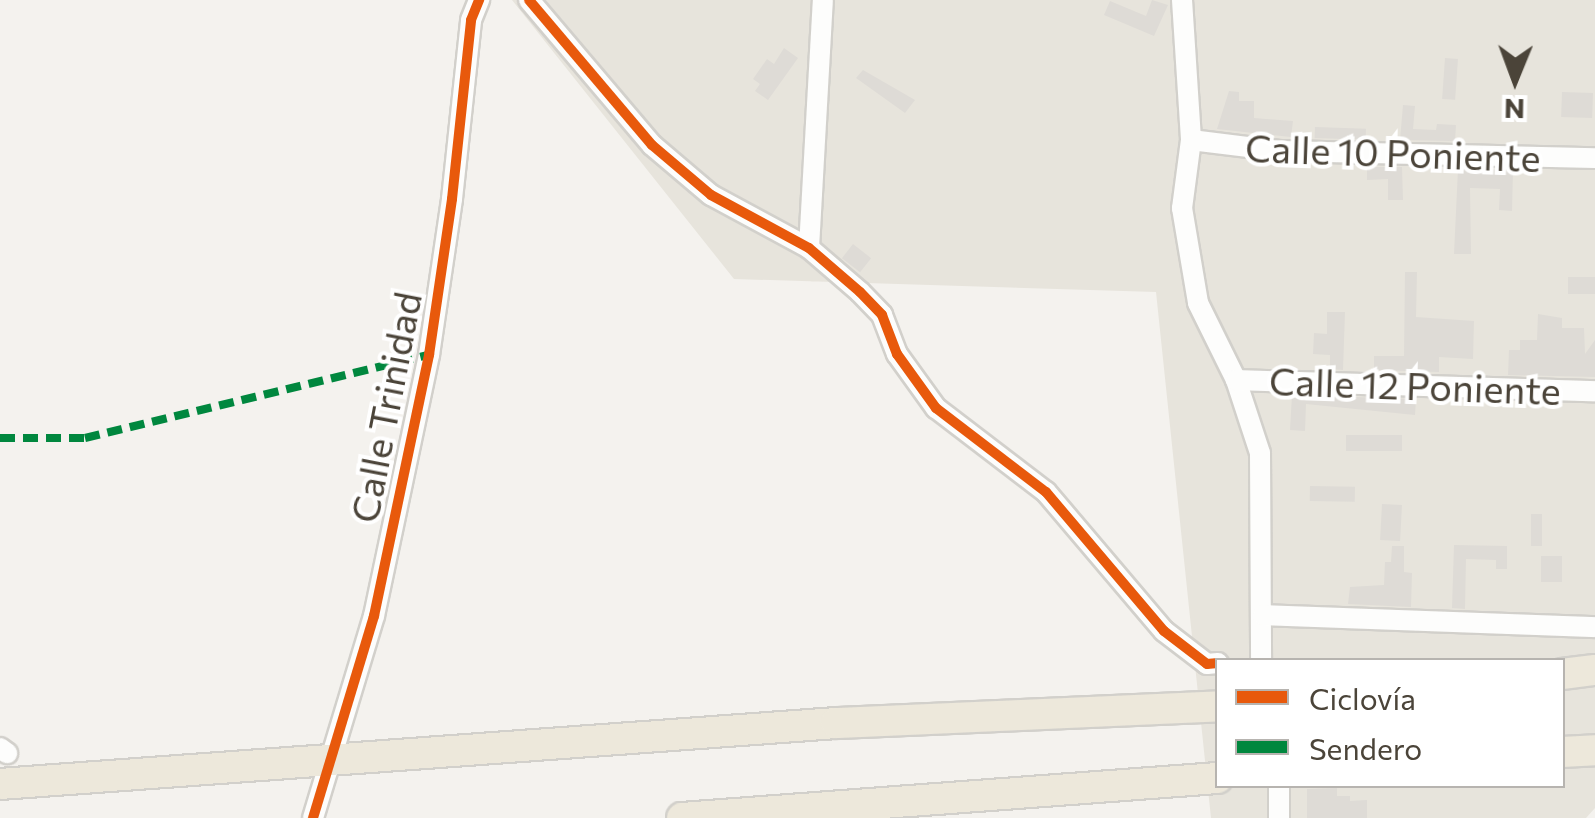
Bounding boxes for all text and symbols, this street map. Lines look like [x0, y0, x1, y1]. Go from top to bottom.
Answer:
north arrow [1465, 30, 1565, 130]
text: N [1504, 93, 1525, 127]
street label: Calle 10 Poniente [1245, 124, 1541, 180]
street label: Calle Trinidad [340, 288, 430, 526]
street label: Calle 12 Poniente [1268, 357, 1562, 413]
legend [1215, 658, 1565, 788]
text: Ciclovía [1309, 679, 1416, 716]
text: Sendero [1309, 729, 1422, 766]

